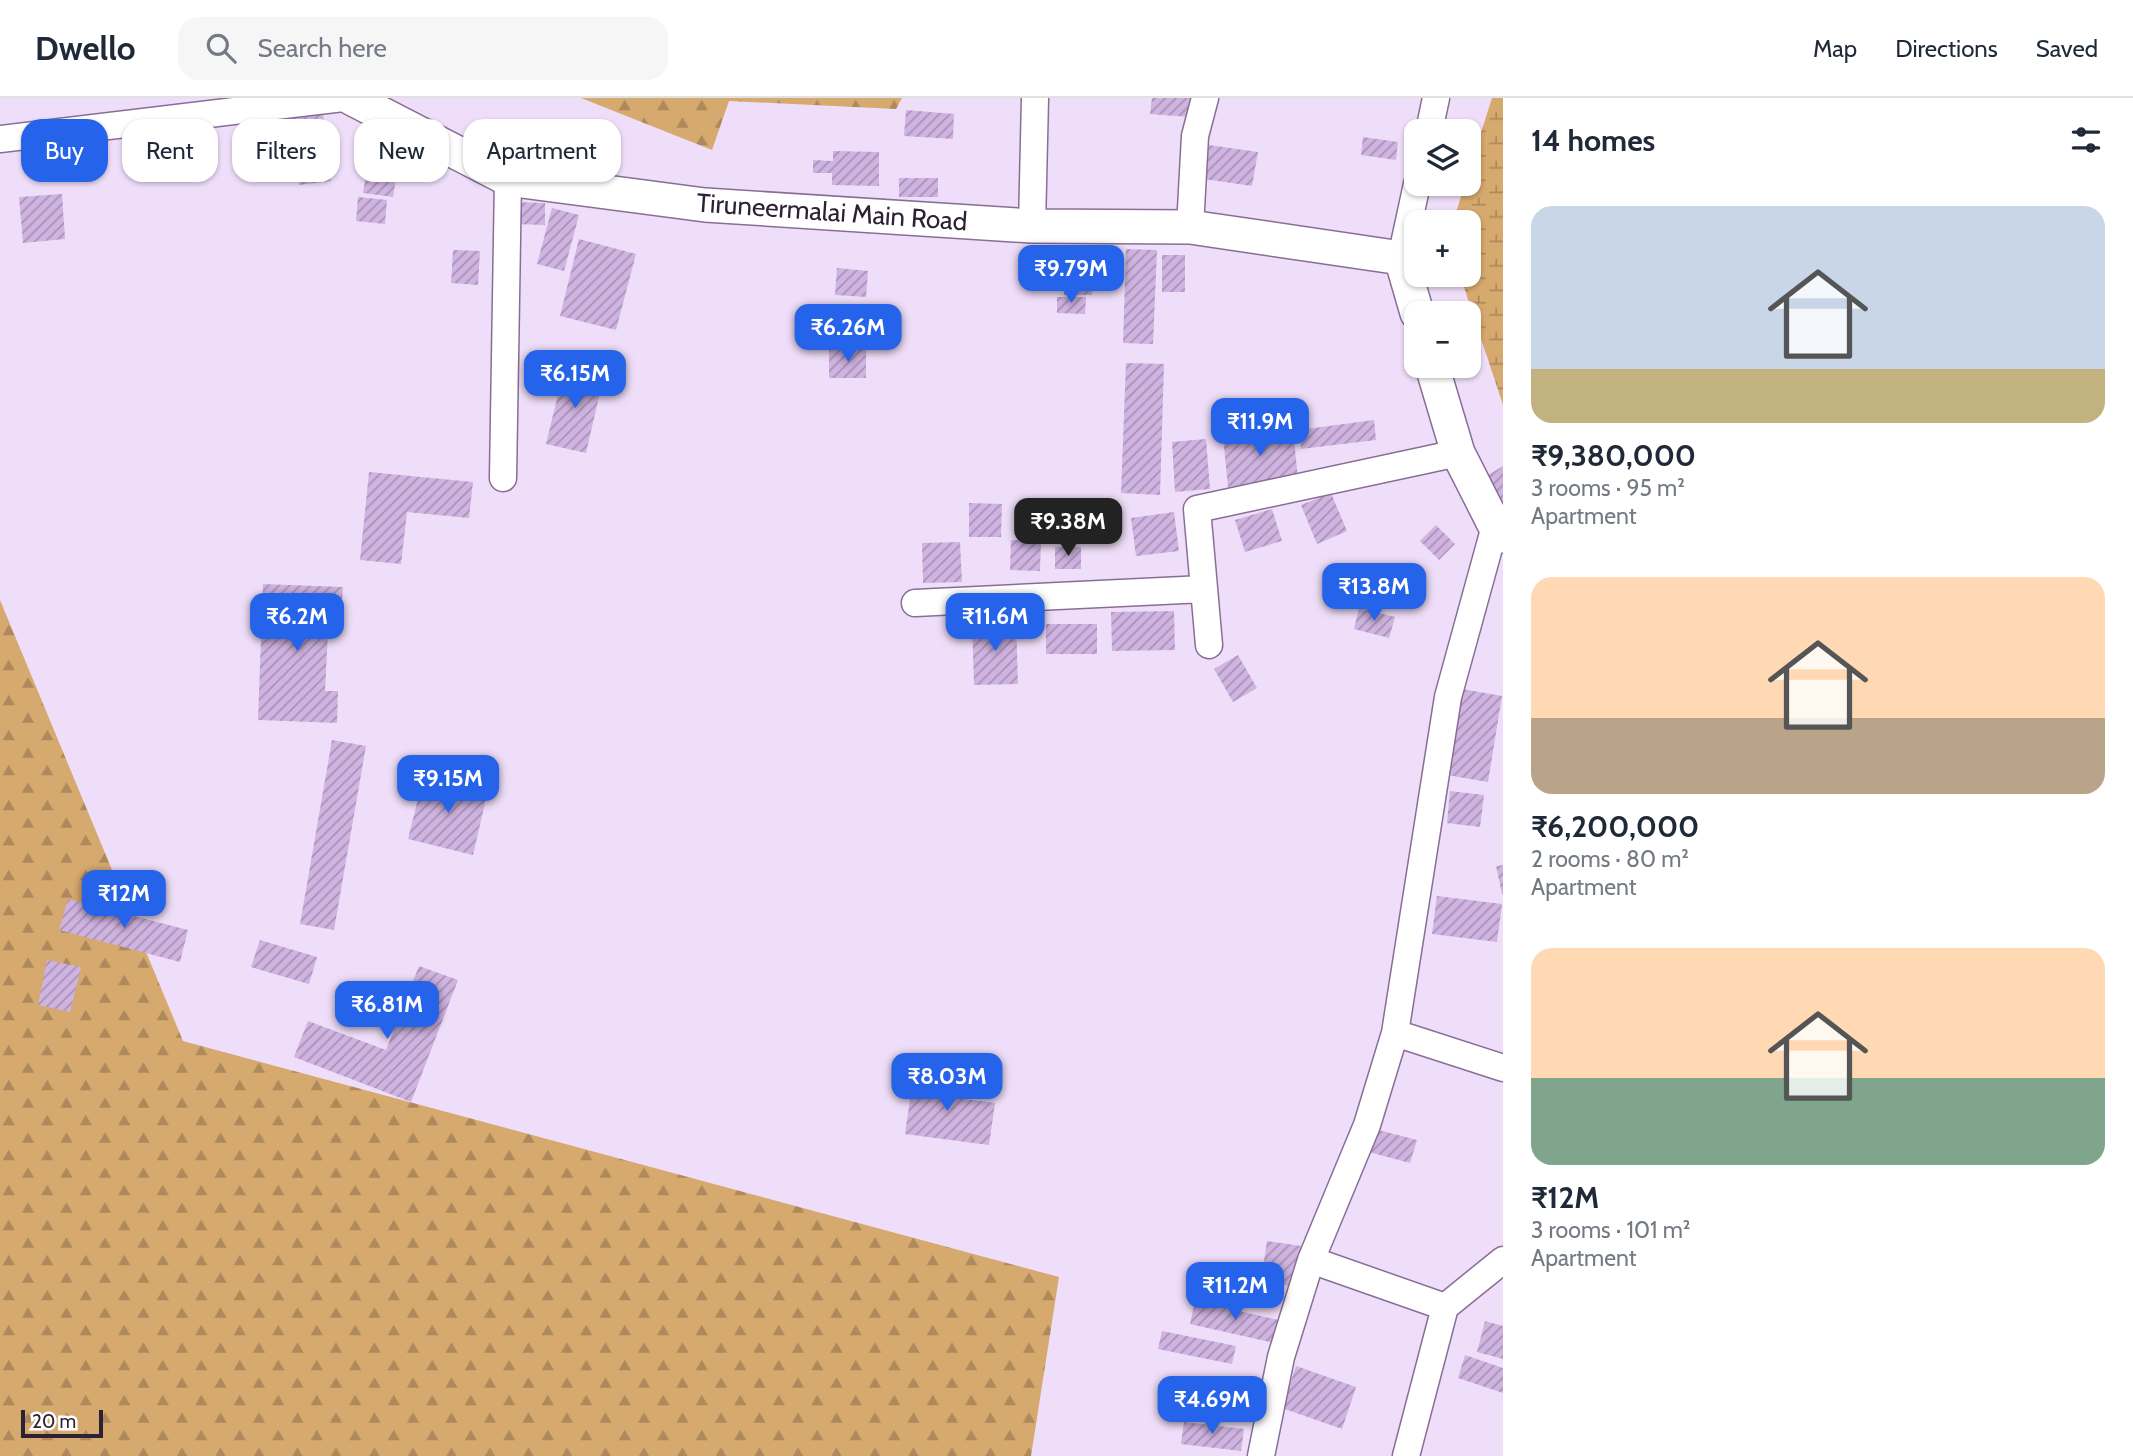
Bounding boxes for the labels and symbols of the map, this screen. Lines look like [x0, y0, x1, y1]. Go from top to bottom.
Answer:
street label: Tiruneermalai Main Road [696, 187, 968, 237]
pin: ₹9.79M [1014, 246, 1128, 305]
pin: ₹6.26M [791, 304, 905, 364]
pin: ₹6.15M [518, 350, 632, 410]
pin: ₹11.9M [1203, 398, 1317, 458]
pin: ₹9.38M [1011, 498, 1125, 558]
pin: ₹13.8M [1317, 564, 1431, 623]
pin: ₹6.2M [248, 594, 346, 653]
pin: ₹11.6M [938, 594, 1052, 653]
pin: ₹9.15M [391, 756, 505, 815]
pin: ₹12M [83, 870, 165, 930]
pin: ₹6.81M [330, 982, 444, 1041]
pin: ₹8.03M [890, 1054, 1004, 1113]
pin: ₹11.2M [1178, 1262, 1292, 1322]
pin: ₹4.69M [1155, 1376, 1269, 1436]
scale bar [21, 1407, 103, 1439]

